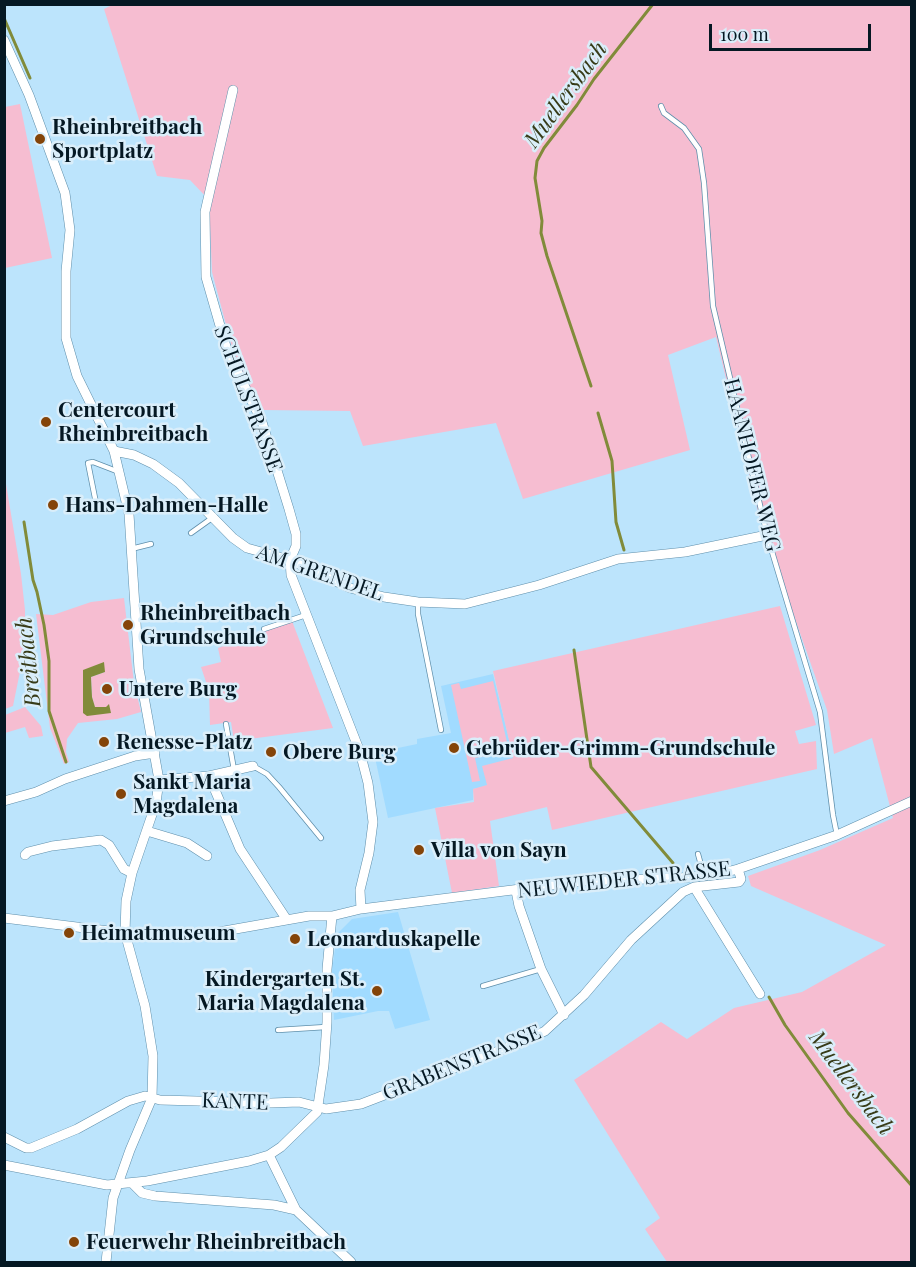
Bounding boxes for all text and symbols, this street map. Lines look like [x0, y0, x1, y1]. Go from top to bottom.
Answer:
scale bar [712, 12, 874, 50]
text: 100 m [720, 22, 769, 46]
water label: Muellersbach [519, 37, 613, 153]
place label: Rheinbreitbach Sportplatz [52, 114, 202, 164]
marker: Rheinbreitbach Sportplatz [33, 132, 47, 146]
street label: SCHULSTRASSE [208, 322, 288, 476]
street label: HAANHOFER WEG [718, 376, 786, 554]
place label: Centercourt Rheinbreitbach [58, 397, 208, 447]
marker: Centercourt Rheinbreitbach [39, 415, 53, 429]
place label: Hans-Dahmen-Halle [65, 492, 268, 518]
marker: Hans-Dahmen-Halle [46, 498, 60, 512]
street label: AM GRENDEL [253, 540, 387, 606]
place label: Rheinbreitbach Grundschule [140, 600, 290, 650]
water label: Breitbach [11, 616, 47, 708]
marker: Rheinbreitbach Grundschule [121, 618, 135, 632]
place label: Untere Burg [119, 676, 237, 702]
marker: Untere Burg [100, 682, 114, 696]
place label: Renesse-Platz [116, 729, 252, 755]
marker: Renesse-Platz [97, 735, 111, 749]
place label: Gebrüder-Grimm-Grundschule [466, 735, 775, 761]
place label: Obere Burg [283, 739, 396, 765]
marker: Gebrüder-Grimm-Grundschule [447, 741, 461, 755]
marker: Obere Burg [264, 745, 278, 759]
place label: Sankt Maria Magdalena [133, 769, 251, 819]
marker: Sankt Maria Magdalena [114, 787, 128, 801]
place label: Villa von Sayn [431, 837, 567, 863]
marker: Villa von Sayn [412, 843, 426, 857]
street label: NEUWIEDER STRASSE [516, 856, 732, 904]
place label: Heimatmuseum [81, 920, 236, 946]
marker: Heimatmuseum [62, 926, 76, 940]
place label: Leonarduskapelle [307, 926, 480, 952]
marker: Leonarduskapelle [288, 932, 302, 946]
place label: Kindergarten St. Maria Magdalena [197, 966, 365, 1016]
marker: Kindergarten St. Maria Magdalena [370, 984, 384, 998]
street label: GRABENSTRASSE [379, 1020, 545, 1106]
water label: Muellersbach [803, 1025, 899, 1141]
street label: KANTE [201, 1088, 269, 1116]
place label: Feuerwehr Rheinbreitbach [86, 1229, 346, 1255]
marker: Feuerwehr Rheinbreitbach [67, 1235, 81, 1249]

